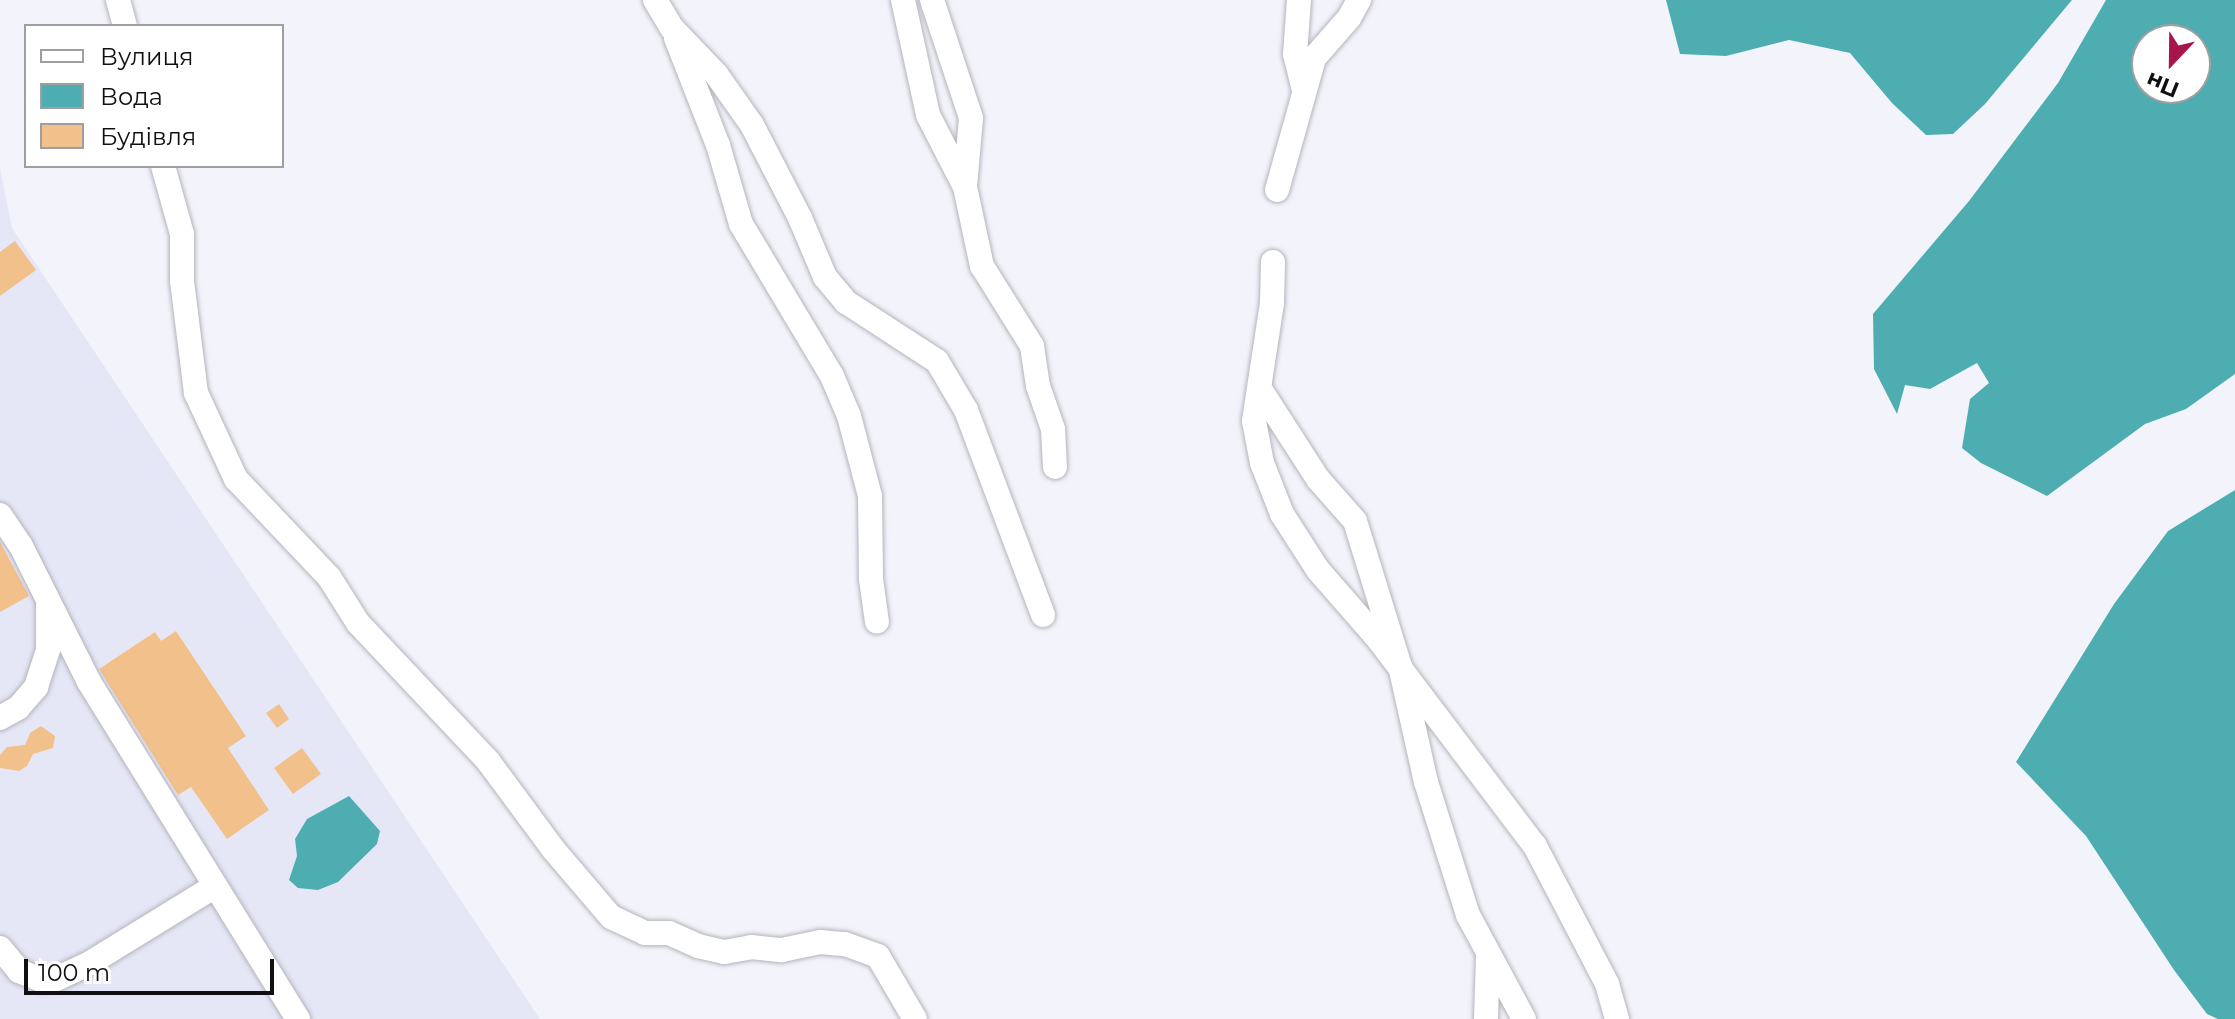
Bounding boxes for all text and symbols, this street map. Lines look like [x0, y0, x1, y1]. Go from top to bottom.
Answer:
legend [24, 24, 284, 168]
north arrow [2131, 24, 2211, 104]
text: Вулиця [100, 42, 193, 71]
text: Пн [2142, 66, 2183, 104]
text: Вода [100, 82, 163, 111]
text: Будівля [100, 122, 196, 151]
scale bar [28, 943, 278, 993]
text: 100 m [38, 958, 110, 987]

